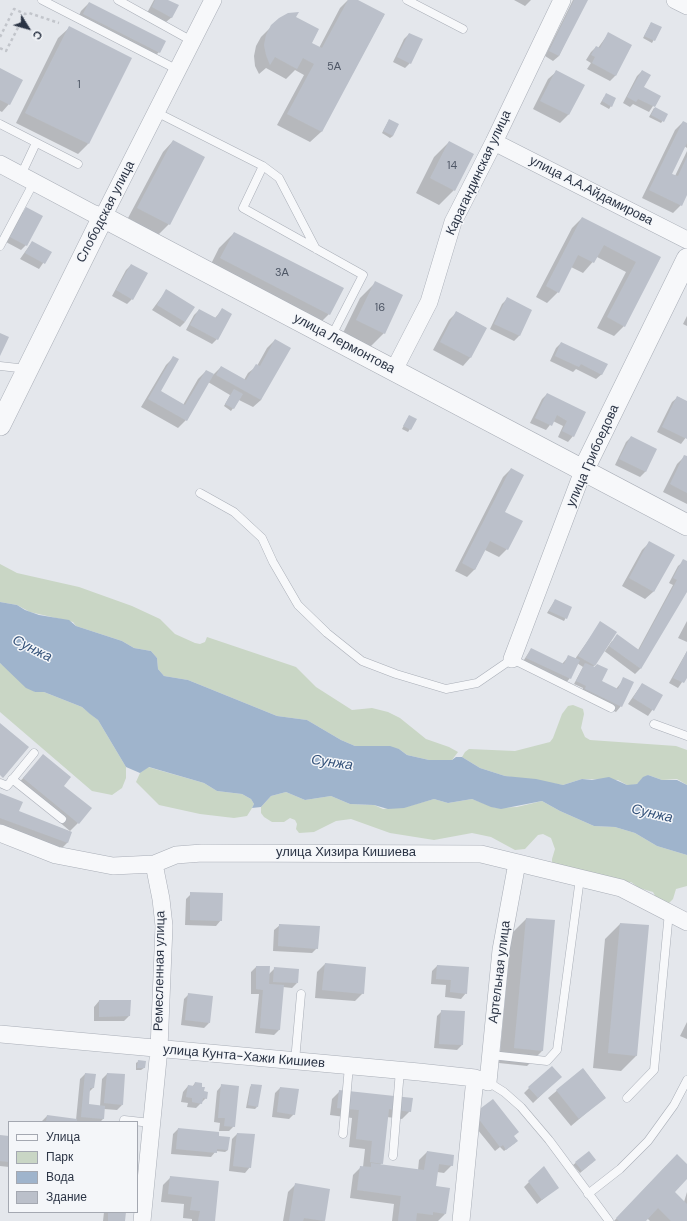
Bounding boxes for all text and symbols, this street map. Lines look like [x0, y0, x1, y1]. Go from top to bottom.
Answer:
north arrow [8, 8, 48, 48]
text: С [30, 28, 46, 43]
house number: 5А [327, 60, 341, 74]
house number: 1 [77, 78, 81, 92]
street label: Карагандинская улица [443, 108, 515, 238]
street label: улица А.А.Айдамирова [526, 153, 656, 229]
street label: Слободская улица [74, 158, 138, 266]
house number: 14 [447, 159, 457, 173]
house number: 3А [275, 266, 289, 280]
house number: 16 [375, 301, 385, 315]
street label: улица Лермонтова [291, 311, 397, 377]
street label: улица Грибоедова [563, 402, 623, 510]
water label: Сунжа [9, 632, 55, 666]
water label: Сунжа [310, 752, 354, 774]
water label: Сунжа [630, 801, 674, 827]
street label: улица Хизира Кишиева [276, 845, 416, 861]
street label: Ремесленная улица [151, 911, 169, 1031]
street label: Артельная улица [486, 920, 514, 1024]
street label: улица Кунта-Хажи Кишиев [162, 1042, 326, 1072]
legend [8, 1121, 138, 1213]
text: Улица [46, 1129, 80, 1145]
text: Парк [46, 1149, 73, 1165]
text: Вода [46, 1169, 74, 1185]
text: Здание [46, 1189, 87, 1205]

